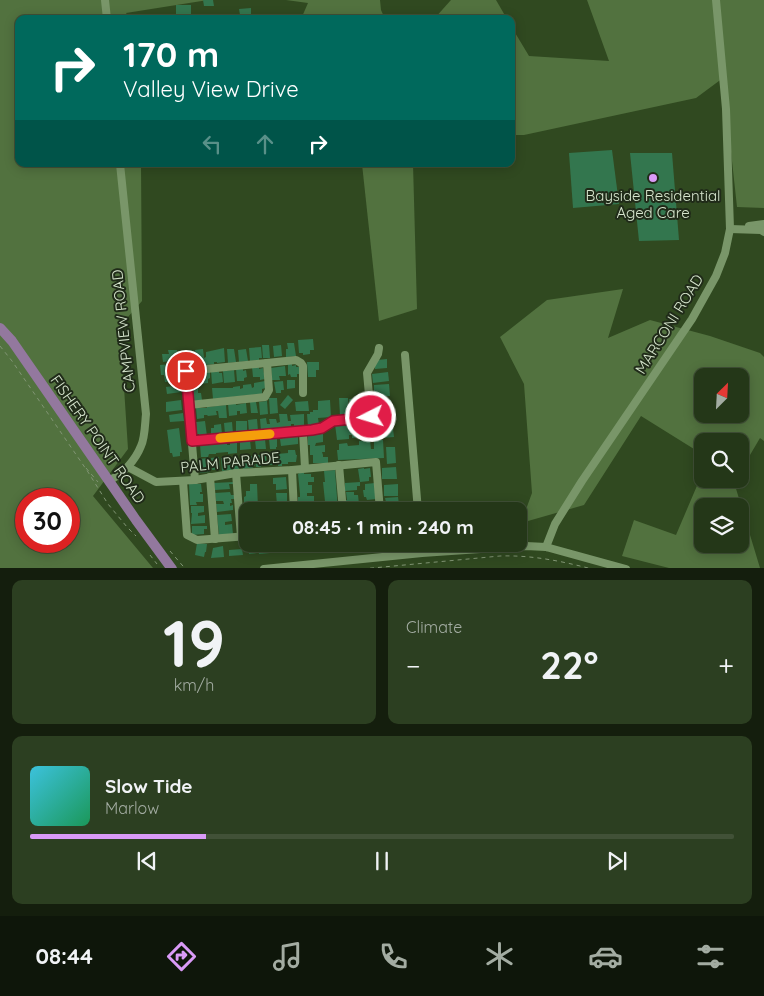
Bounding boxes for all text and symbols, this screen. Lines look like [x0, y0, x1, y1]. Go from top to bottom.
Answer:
text: 170 m [123, 32, 219, 76]
icon: right [40, 35, 105, 100]
text: Valley View Drive [123, 75, 299, 103]
icon: left [198, 130, 226, 158]
icon: ahead [251, 130, 279, 158]
icon: right [304, 130, 332, 158]
marker: Bayside Residential Aged Care [647, 172, 659, 184]
place label: Bayside Residential Aged Care [586, 186, 720, 222]
street label: CAMPVIEW ROAD [107, 268, 139, 393]
street label: MARCONI ROAD [631, 271, 707, 377]
pin [165, 350, 207, 392]
icon: arrive [172, 357, 200, 385]
north arrow [694, 368, 749, 422]
map controls [694, 368, 749, 553]
street label: FISHERY POINT ROAD [47, 371, 150, 507]
position arrow [344, 390, 396, 442]
button: search [694, 433, 749, 488]
street label: PALM PARADE [179, 447, 281, 477]
speed limit sign: 30 [15, 488, 80, 553]
button: layers [694, 498, 749, 553]
text: 08:45 · 1 min · 240 m [292, 515, 474, 539]
text: 19 [163, 602, 225, 683]
text: Climate [406, 617, 462, 637]
text: 22° [540, 641, 598, 689]
text: − [406, 648, 421, 683]
text: + [718, 648, 734, 683]
text: km/h [174, 675, 214, 695]
text: Slow Tide [105, 774, 193, 798]
text: Marlow [105, 798, 159, 818]
icon: previous [133, 847, 161, 875]
icon: pause [368, 847, 396, 875]
icon: next [603, 847, 631, 875]
icon: directions [164, 939, 199, 974]
icon: music [270, 939, 305, 974]
icon: phone [376, 939, 411, 974]
icon: climate [482, 939, 517, 974]
icon: car [588, 939, 623, 974]
icon: filters [693, 939, 728, 974]
text: 08:44 [35, 942, 93, 970]

